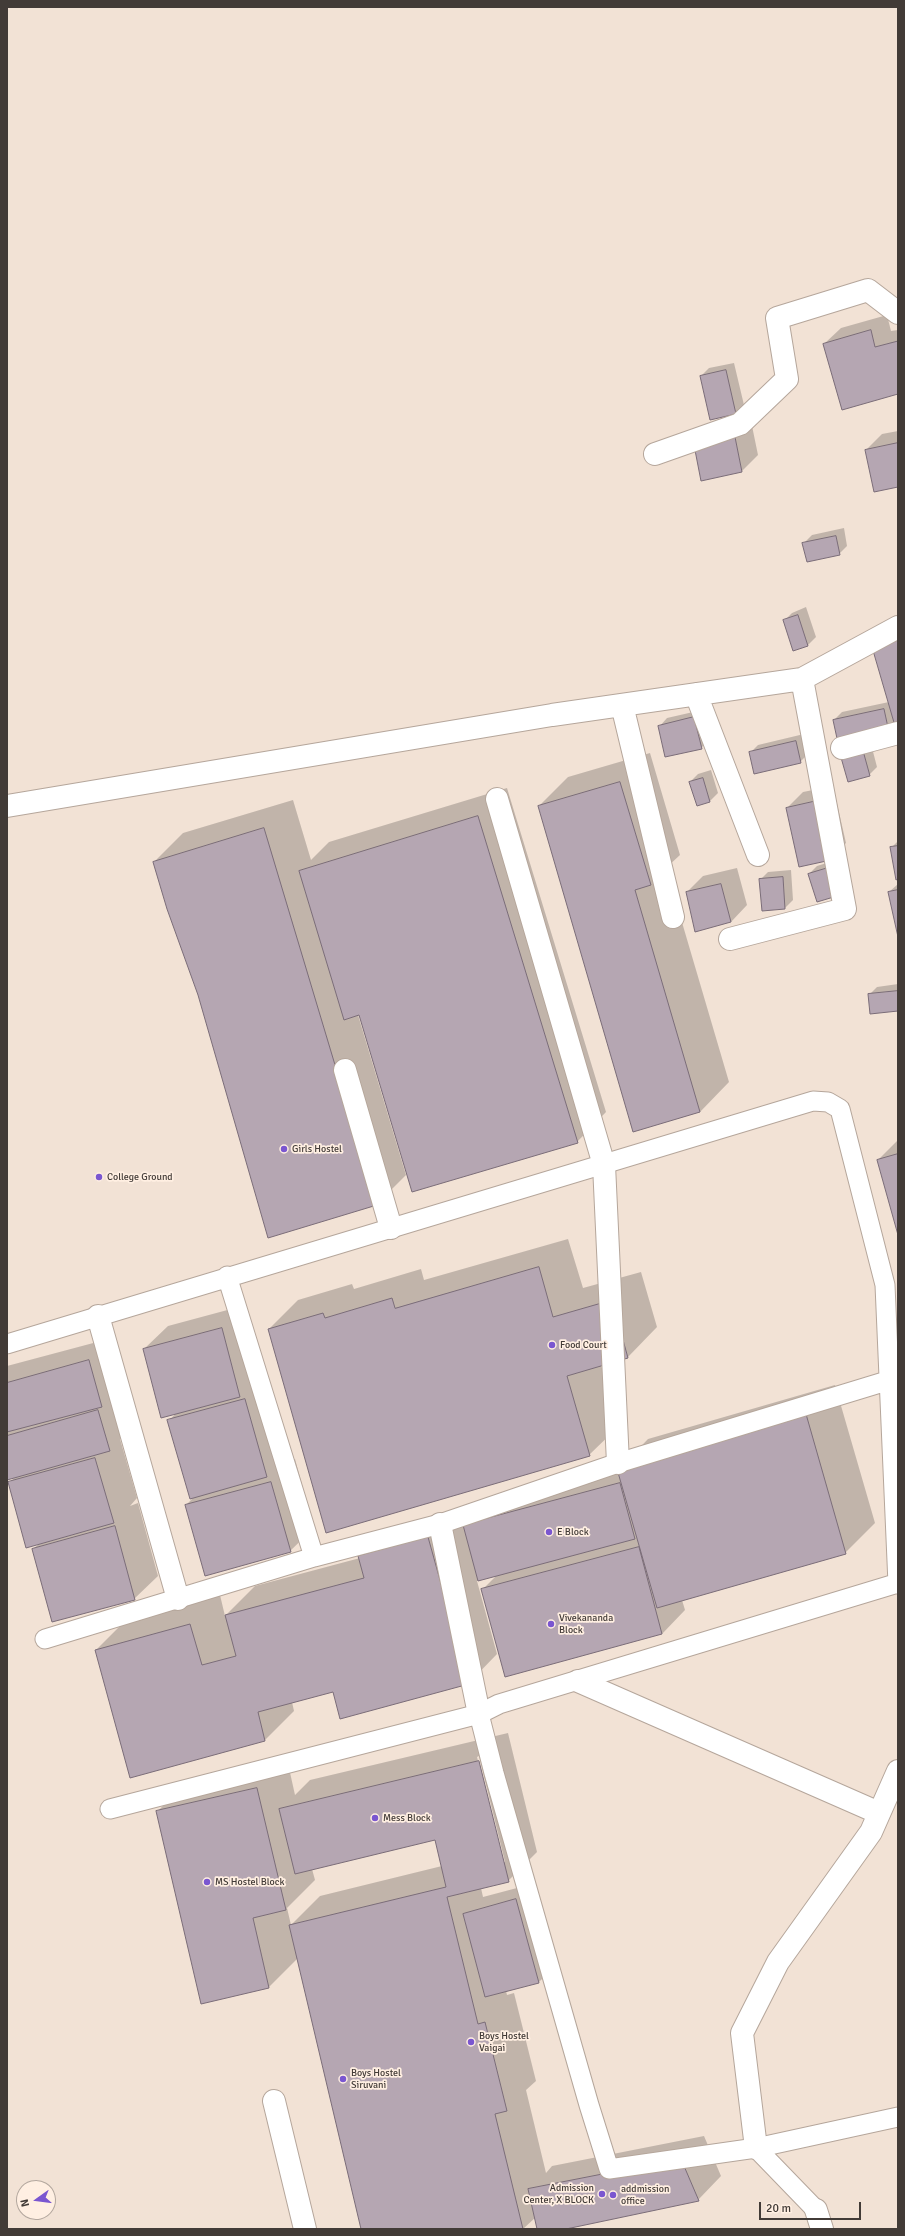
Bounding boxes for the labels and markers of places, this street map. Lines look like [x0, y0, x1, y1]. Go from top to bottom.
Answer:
place label: Girls Hostel [292, 1143, 342, 1155]
marker: Girls Hostel [279, 1144, 289, 1154]
place label: College Ground [107, 1171, 173, 1183]
marker: College Ground [94, 1172, 104, 1182]
place label: Food Court [560, 1339, 607, 1351]
marker: Food Court [547, 1340, 557, 1350]
place label: E Block [557, 1526, 589, 1538]
marker: E Block [544, 1527, 554, 1537]
place label: Vivekananda Block [559, 1612, 613, 1636]
marker: Vivekananda Block [546, 1619, 556, 1629]
place label: Mess Block [383, 1812, 431, 1824]
marker: Mess Block [370, 1813, 380, 1823]
place label: MS Hostel Block [215, 1876, 285, 1888]
marker: MS Hostel Block [202, 1877, 212, 1887]
place label: Boys Hostel Vaigai [479, 2030, 529, 2054]
marker: Boys Hostel Vaigai [466, 2037, 476, 2047]
place label: Boys Hostel Siruvani [351, 2067, 401, 2090]
marker: Boys Hostel Siruvani [338, 2074, 348, 2084]
place label: Admission Center, X BLOCK [524, 2182, 594, 2206]
place label: addmission office [621, 2183, 669, 2206]
marker: Admission Center, X BLOCK [597, 2189, 607, 2199]
marker: addmission office [608, 2190, 618, 2200]

